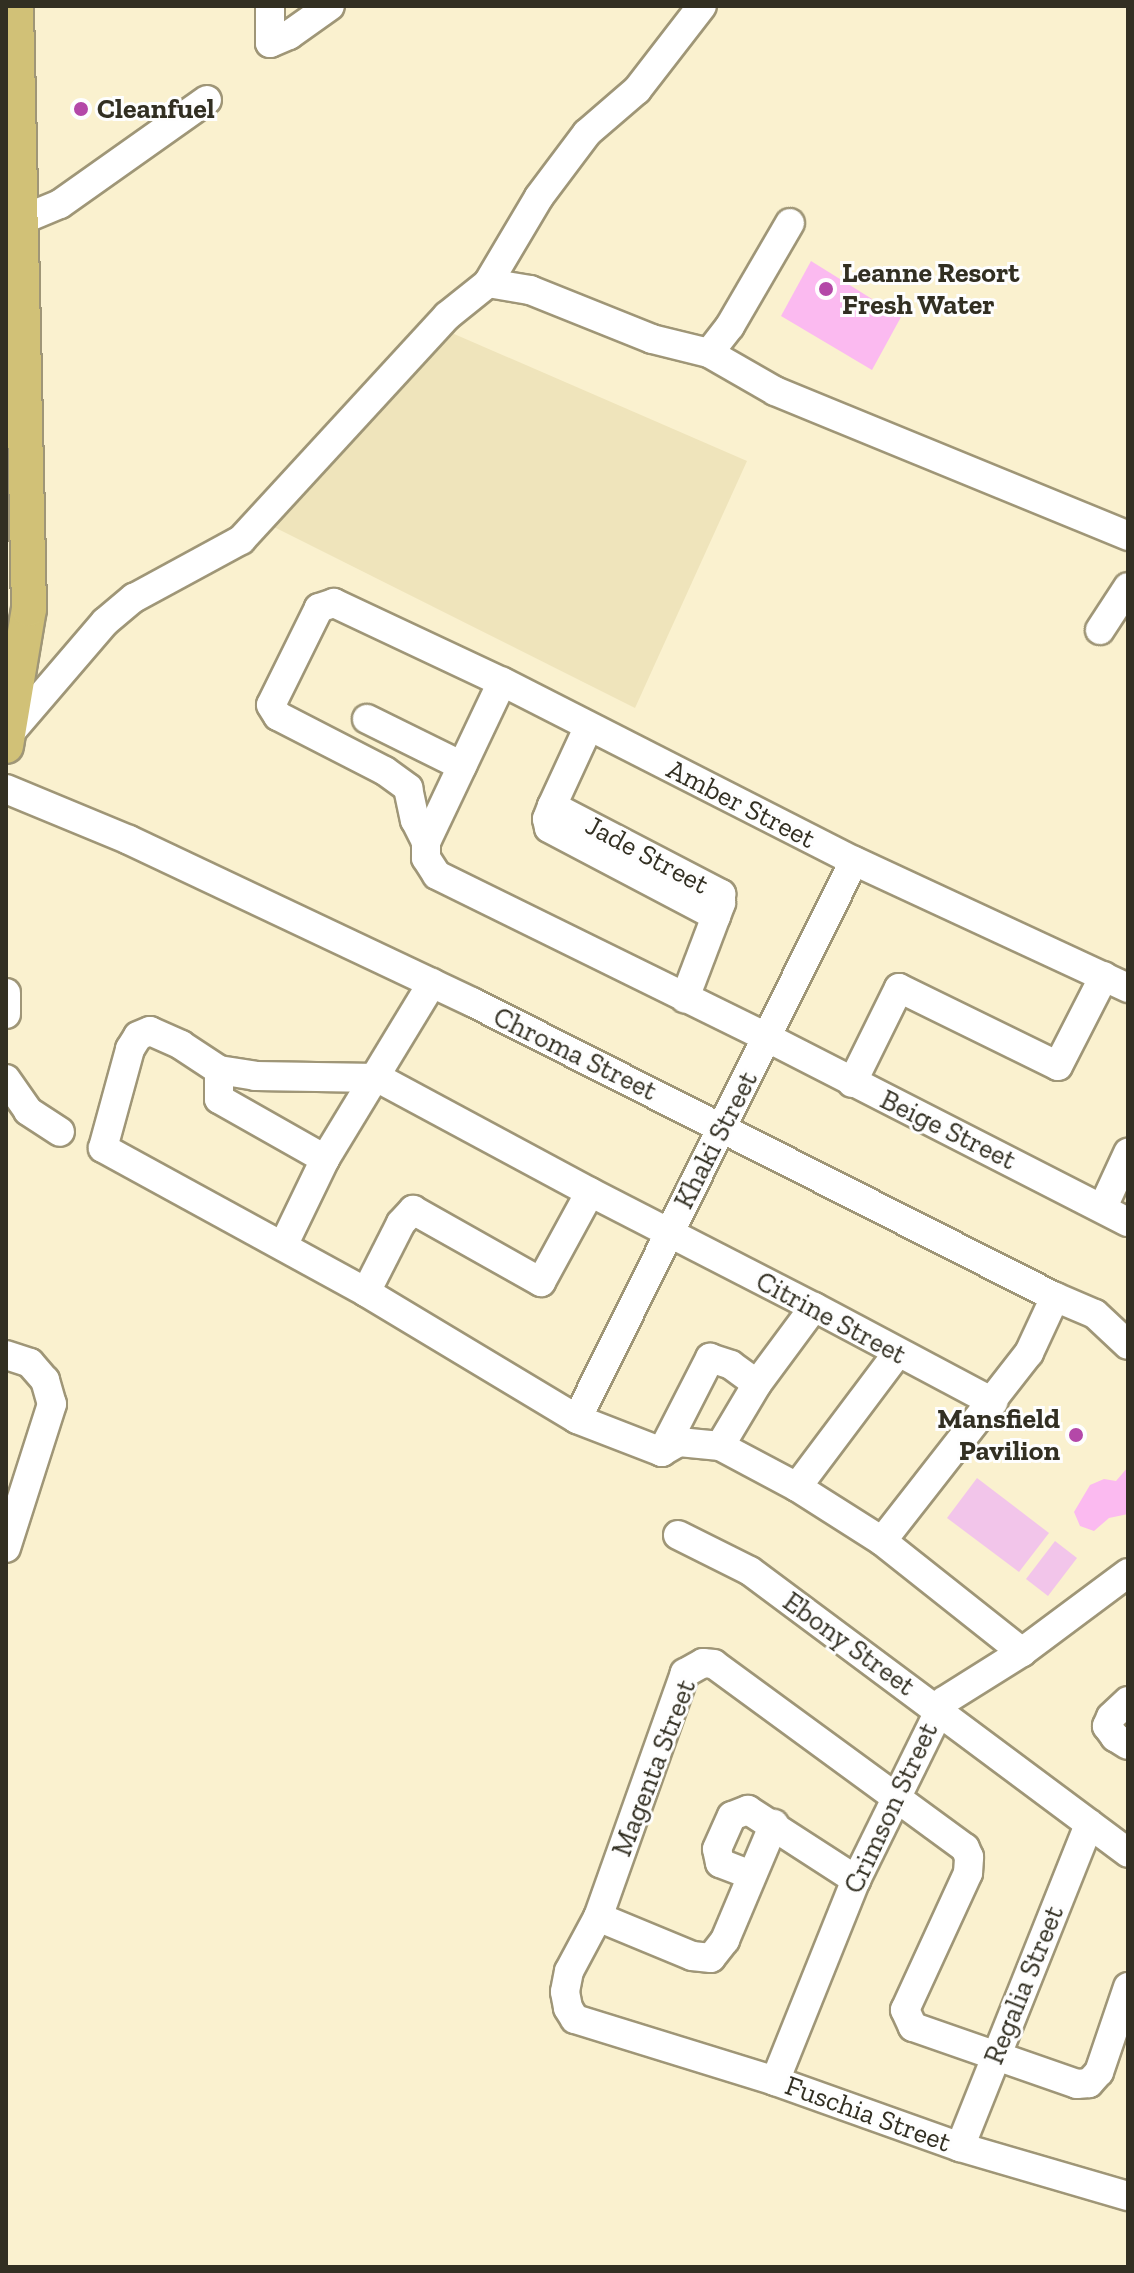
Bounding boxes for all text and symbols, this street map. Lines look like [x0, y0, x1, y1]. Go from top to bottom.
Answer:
place label: Cleanfuel [97, 92, 215, 126]
marker: Cleanfuel [72, 100, 90, 118]
place label: Leanne Resort Fresh Water [842, 256, 1019, 322]
marker: Leanne Resort Fresh Water [817, 280, 835, 298]
street label: Amber Street [661, 752, 821, 856]
street label: Jade Street [580, 809, 714, 901]
street label: Chroma Street [488, 1000, 662, 1108]
street label: Khaki Street [667, 1066, 765, 1214]
street label: Beige Street [875, 1083, 1021, 1177]
street label: Citrine Street [750, 1264, 912, 1372]
place label: Mansfield Pavilion [937, 1402, 1060, 1468]
marker: Mansfield Pavilion [1067, 1426, 1085, 1444]
street label: Ebony Street [776, 1585, 922, 1703]
street label: Magenta Street [605, 1675, 703, 1861]
street label: Crimson Street [837, 1717, 945, 1899]
street label: Regalia Street [977, 1901, 1071, 2069]
street label: Fuschia Street [781, 2069, 955, 2159]

